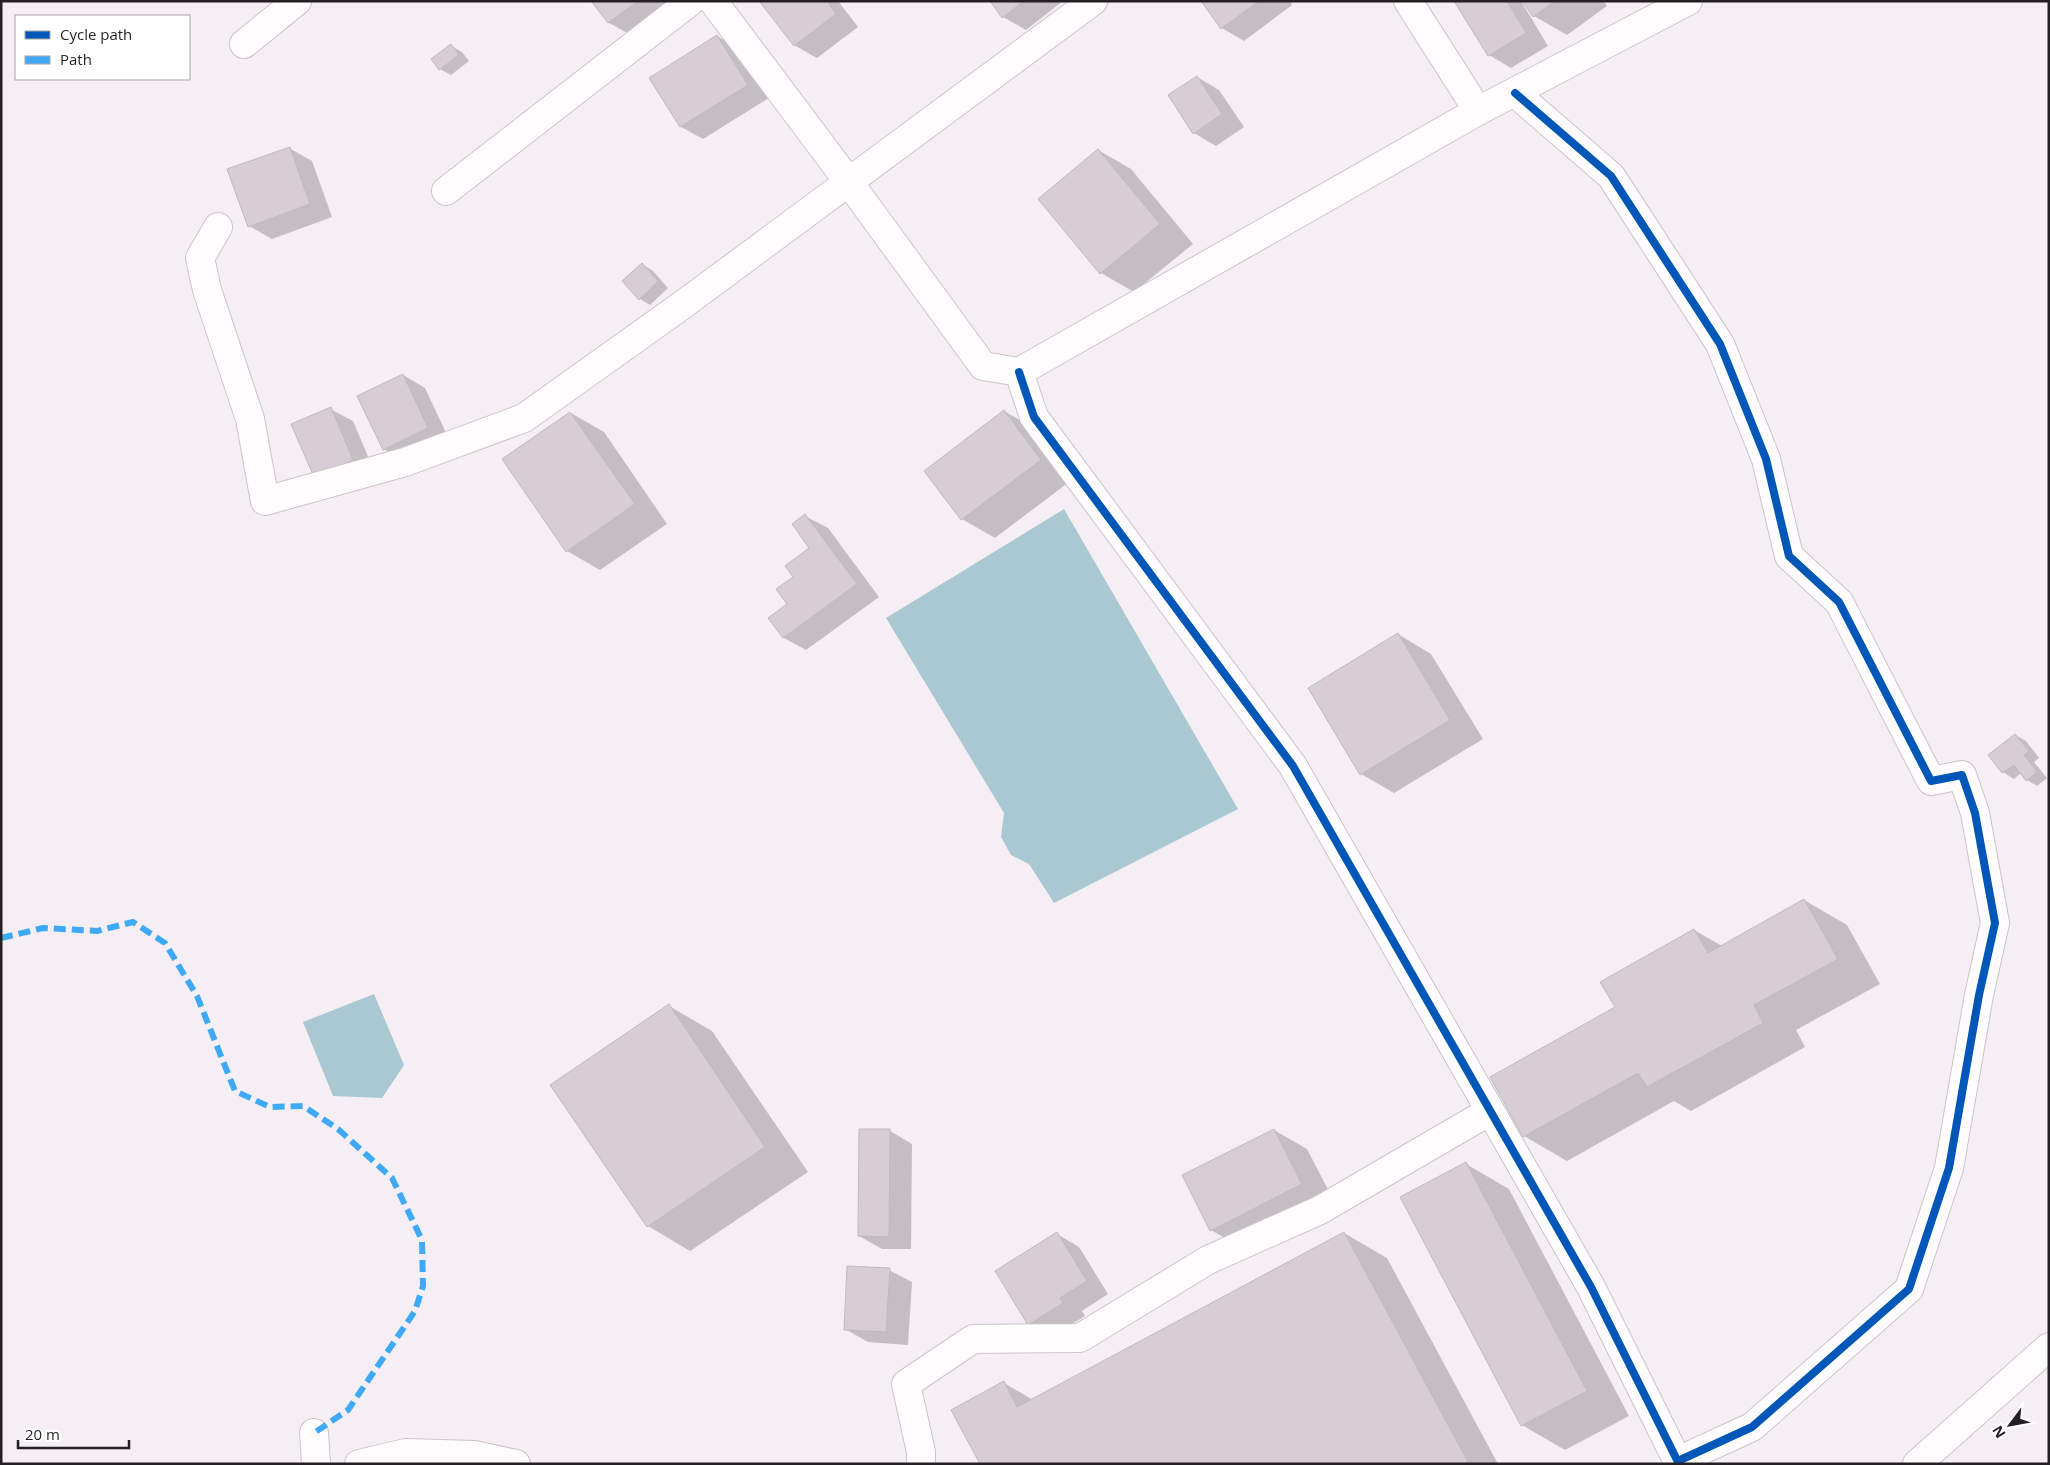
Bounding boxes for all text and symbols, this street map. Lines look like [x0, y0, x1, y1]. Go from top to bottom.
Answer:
legend [15, 15, 190, 80]
text: Cycle path [60, 24, 132, 44]
text: Path [60, 49, 92, 69]
north arrow [1985, 1400, 2035, 1450]
scale bar [18, 1418, 129, 1450]
text: N [1987, 1422, 2010, 1442]
text: 20 m [25, 1424, 60, 1444]

